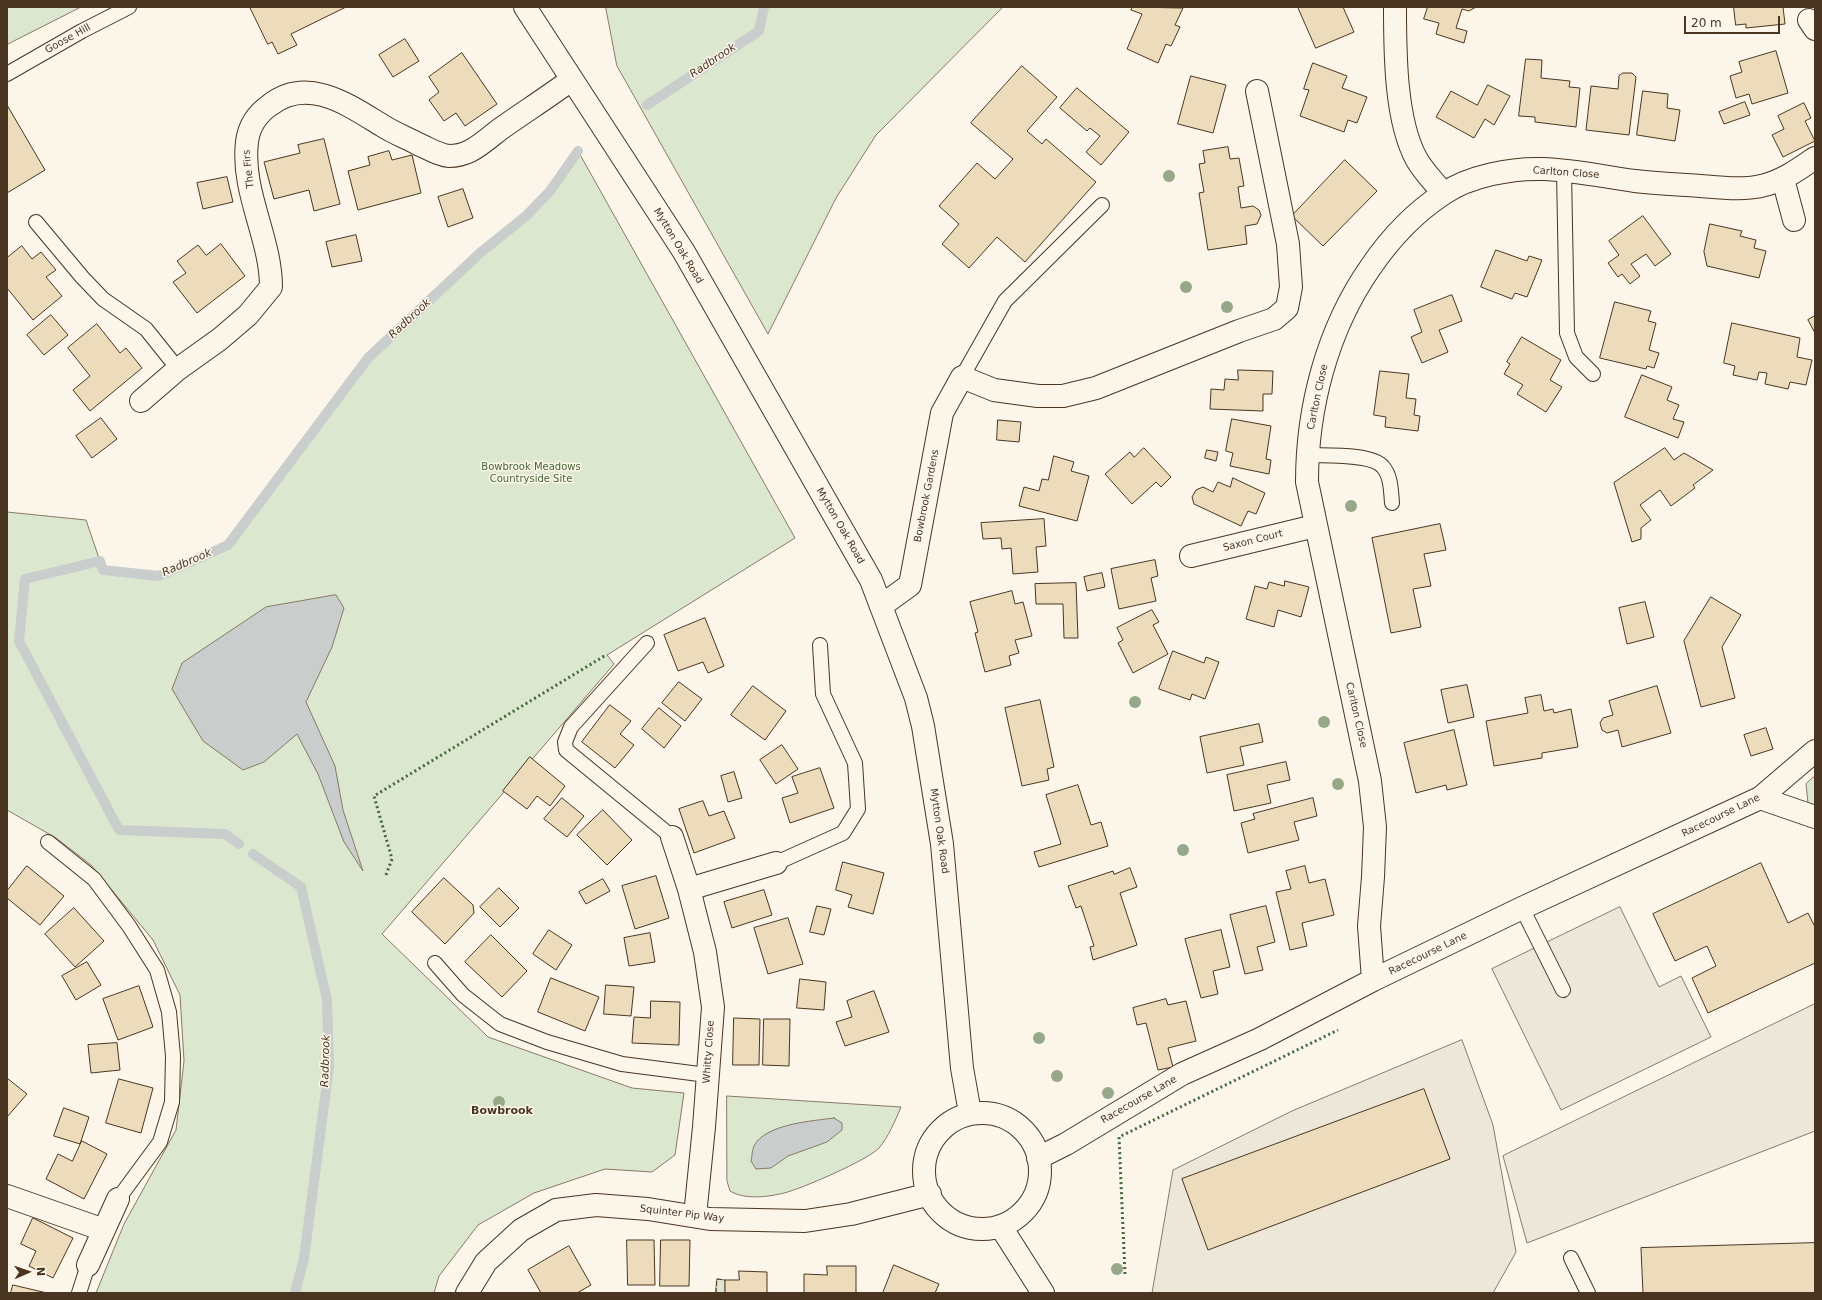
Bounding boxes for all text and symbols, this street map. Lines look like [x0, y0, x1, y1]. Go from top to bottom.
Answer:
scale bar [1686, 8, 1782, 34]
text: 20 m [1691, 16, 1722, 30]
street label: Goose Hill [43, 22, 93, 56]
water label: Radbrook [687, 41, 739, 81]
street label: The Firs [241, 149, 257, 189]
street label: Carlton Close [1532, 165, 1600, 181]
street label: Mytton Oak Road [651, 206, 705, 286]
water label: Radbrook [386, 296, 434, 342]
street label: Carlton Close [1305, 363, 1331, 431]
street label: Bowbrook Gardens [912, 448, 942, 544]
park label: Bowbrook Meadows Countryside Site [481, 461, 581, 484]
street label: Mytton Oak Road [813, 486, 867, 566]
street label: Saxon Court [1222, 528, 1284, 554]
water label: Radbrook [160, 546, 214, 580]
street label: Carlton Close [1343, 681, 1369, 749]
street label: Mytton Oak Road [927, 788, 951, 874]
street label: Racecourse Lane [1680, 792, 1762, 840]
street label: Racecourse Lane [1387, 930, 1469, 978]
street label: Whitty Close [701, 1020, 717, 1084]
water label: Radbrook [318, 1034, 334, 1088]
street label: Racecourse Lane [1099, 1073, 1179, 1127]
district label: Bowbrook [471, 1104, 533, 1118]
street label: Squinter Pip Way [639, 1203, 725, 1225]
north arrow [8, 1252, 48, 1292]
text: N [34, 1267, 47, 1276]

